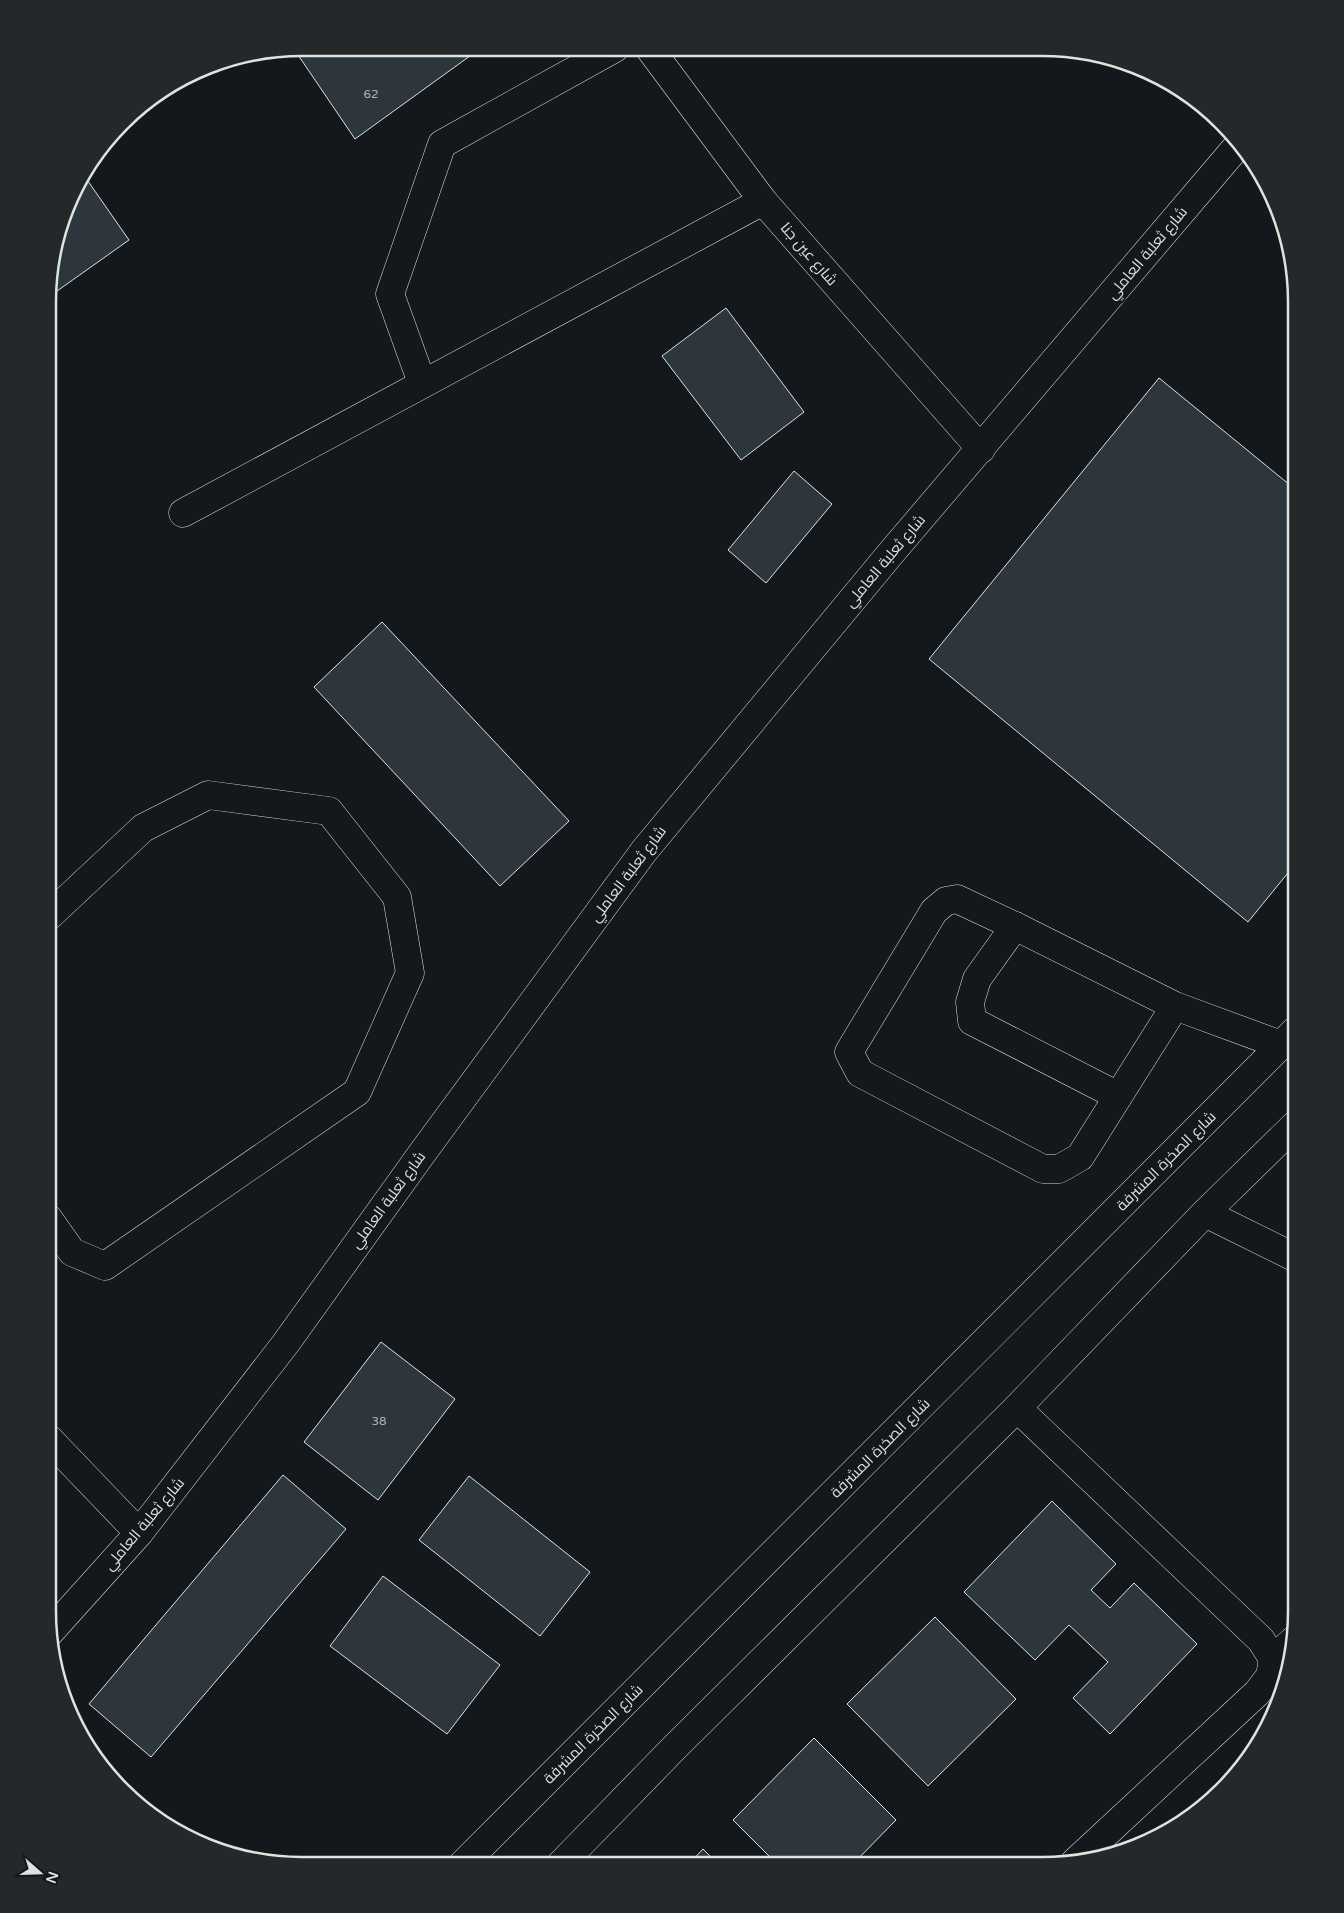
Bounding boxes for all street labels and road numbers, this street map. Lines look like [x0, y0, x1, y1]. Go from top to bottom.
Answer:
street label: شارع ثعلبة العاملي [1103, 203, 1193, 305]
street label: شارع عين جنا [775, 219, 841, 291]
street label: شارع ثعلبة العاملي [841, 511, 931, 613]
street label: شارع ثعلبة العاملي [586, 822, 672, 927]
street label: شارع الصخرة المشرفة [1112, 1107, 1221, 1216]
street label: شارع ثعلبة العاملي [347, 1148, 432, 1254]
street label: شارع الصخرة المشرفة [826, 1394, 935, 1503]
street label: شارع ثعلبة العاملي [100, 1474, 190, 1576]
street label: شارع الصخرة المشرفة [539, 1680, 648, 1789]

